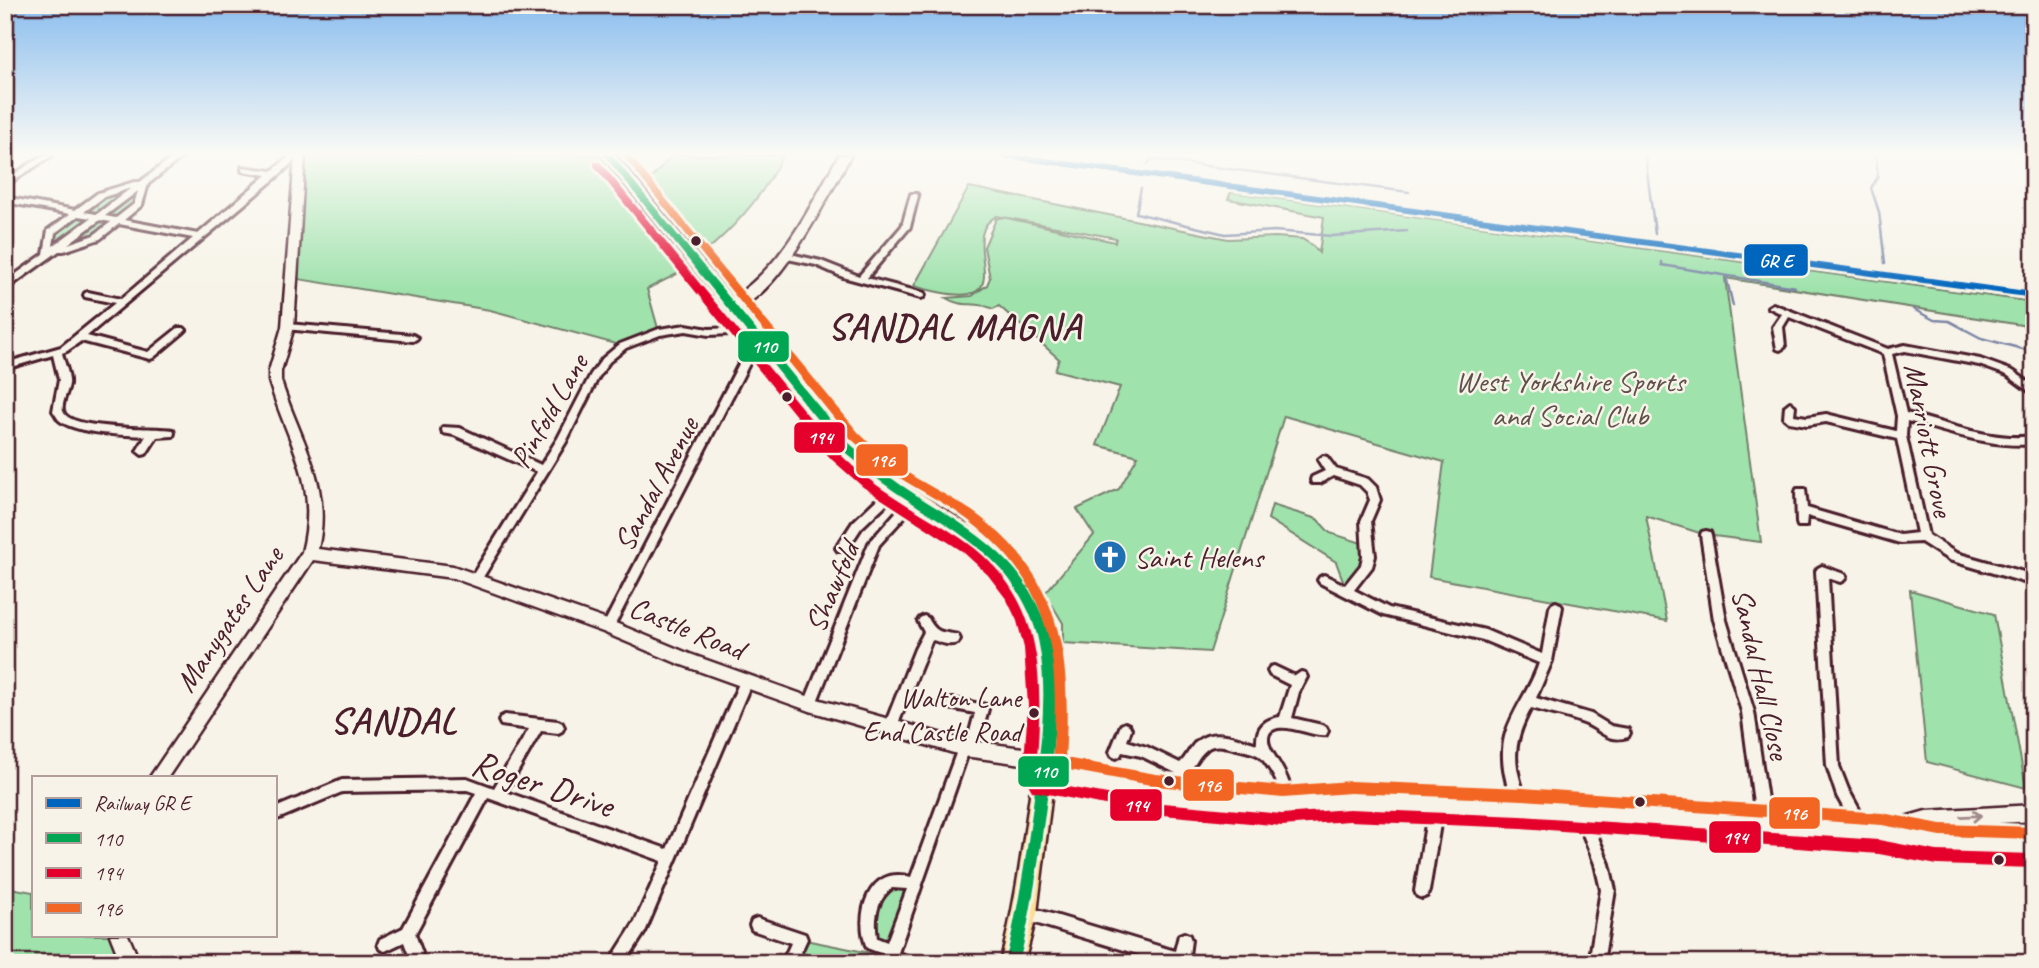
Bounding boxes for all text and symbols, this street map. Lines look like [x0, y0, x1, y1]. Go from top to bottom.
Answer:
unlabelled marker [689, 234, 703, 248]
line badge: GR E [1743, 243, 1809, 277]
text: GR E [1759, 249, 1796, 273]
district label: SANDAL MAGNA [828, 303, 1083, 350]
line badge: 110 [737, 330, 790, 363]
text: 110 [751, 335, 779, 359]
street label: Pinfold Lane [501, 345, 598, 475]
street label: Marriott Grove [1896, 360, 1963, 522]
park label: West Yorkshire Sports and Social Club [1455, 362, 1687, 434]
unlabelled marker [780, 390, 794, 404]
street label: Sandal Avenue [605, 409, 708, 557]
line badge: 194 [793, 421, 846, 454]
text: 194 [807, 426, 835, 450]
line badge: 196 [855, 443, 909, 477]
text: 196 [869, 449, 897, 473]
street label: Shawfold [796, 532, 869, 638]
street label: Manygates Lane [166, 537, 293, 699]
church icon: Saint Helens [1091, 538, 1129, 576]
place label: Saint Helens [1134, 538, 1266, 576]
street label: Sandal Hall Close [1723, 585, 1800, 765]
street label: Castle Road [624, 588, 754, 670]
place label: Walton Lane End Castle Road [863, 680, 1025, 749]
district label: SANDAL [330, 697, 458, 744]
marker: Walton Lane End Castle Road [1027, 706, 1041, 720]
street label: Roger Drive [466, 739, 622, 829]
line badge: 110 [1017, 755, 1070, 788]
text: 110 [1031, 760, 1059, 784]
line badge: 196 [1182, 768, 1235, 802]
unlabelled marker [1162, 774, 1176, 788]
text: 196 [1195, 774, 1223, 798]
legend [32, 776, 276, 936]
line badge: 194 [1109, 788, 1163, 822]
text: Railway GR E [94, 790, 193, 816]
text: 194 [1123, 794, 1151, 818]
unlabelled marker [1633, 795, 1647, 809]
line badge: 196 [1768, 796, 1821, 830]
text: 196 [1781, 802, 1809, 826]
one-way arrow [1960, 810, 1983, 823]
line badge: 194 [1708, 820, 1762, 854]
text: 110 [94, 826, 124, 852]
text: 194 [1722, 826, 1750, 850]
unlabelled marker [1992, 853, 2006, 867]
text: 194 [94, 860, 125, 886]
text: 196 [94, 896, 123, 922]

